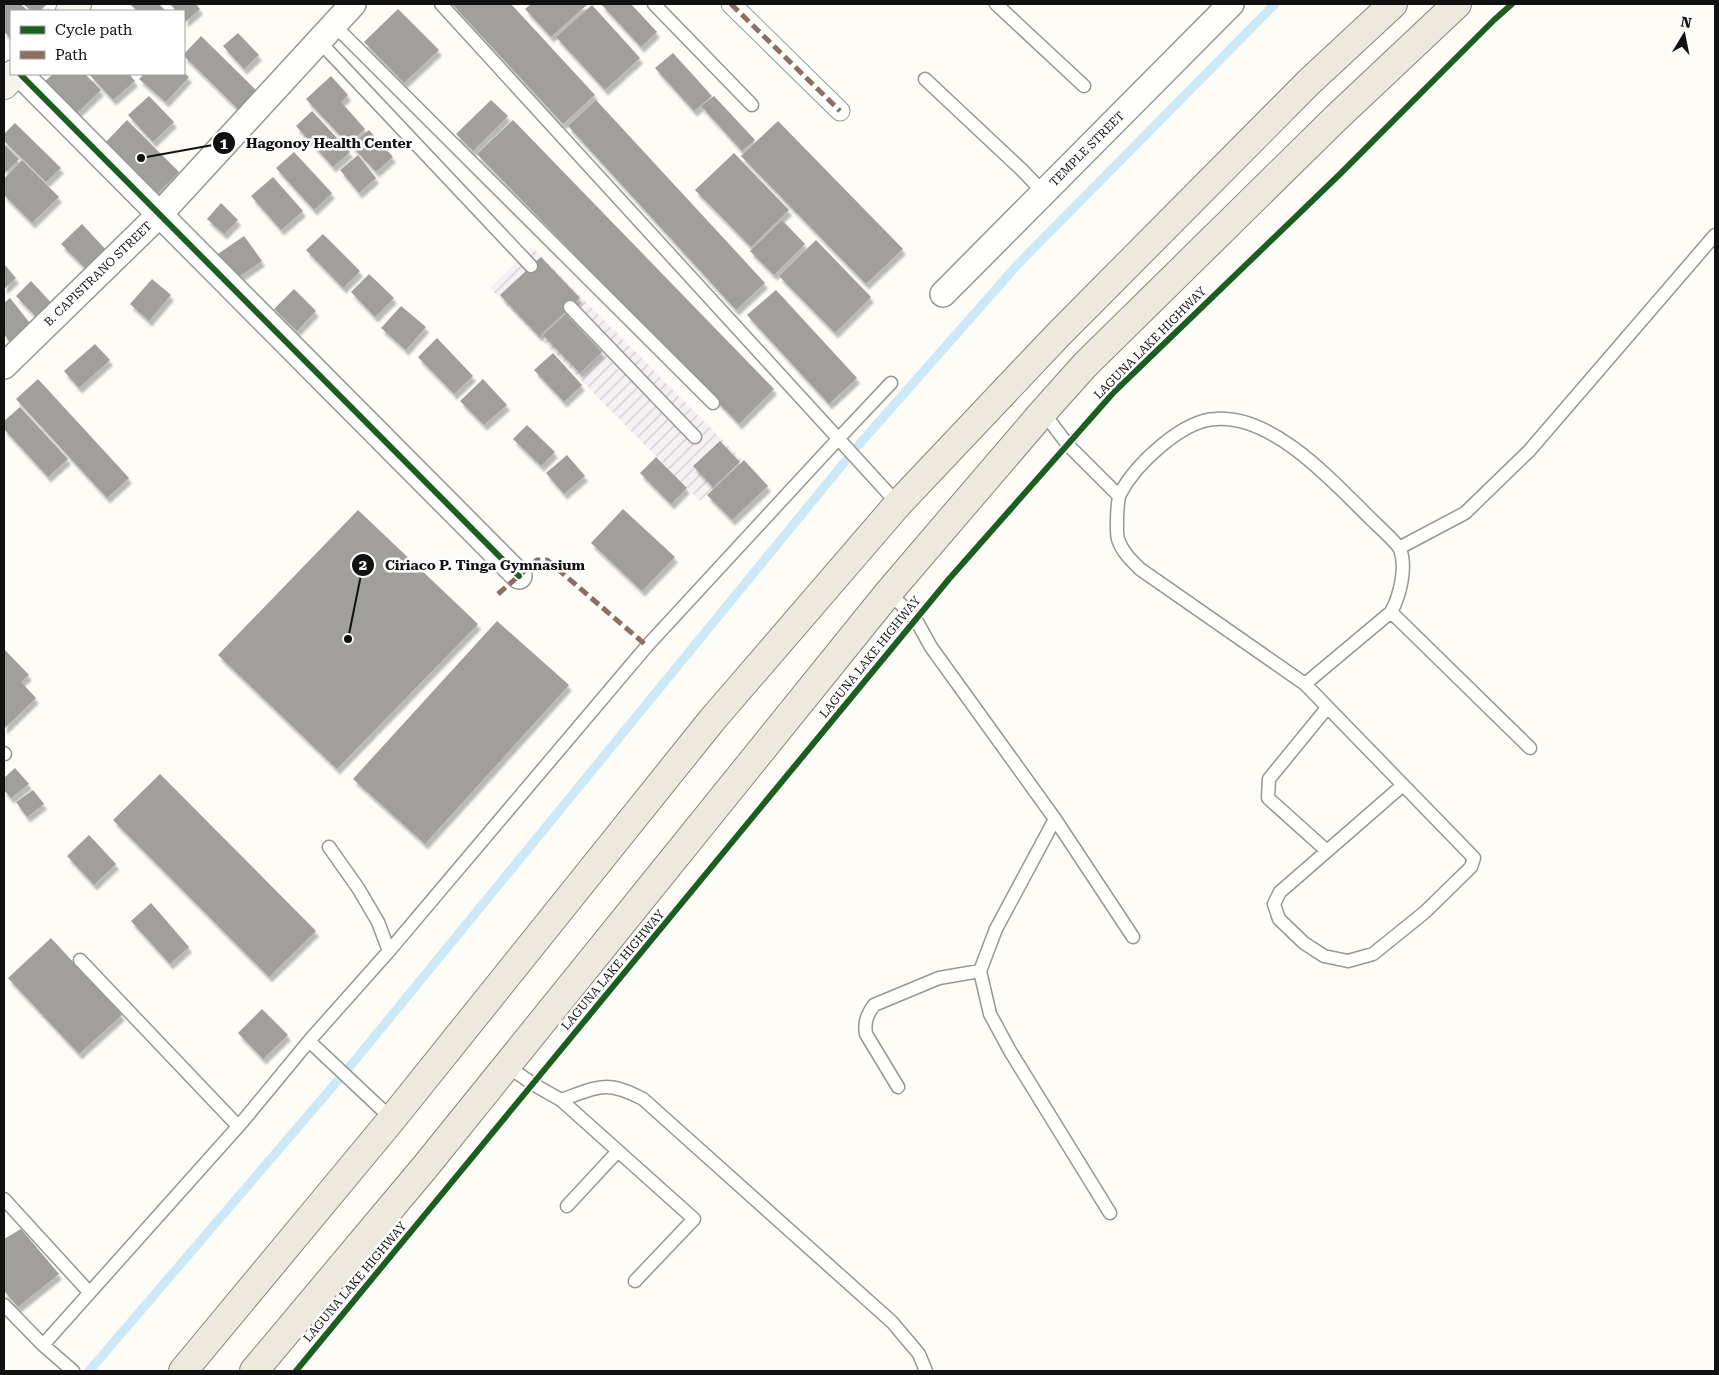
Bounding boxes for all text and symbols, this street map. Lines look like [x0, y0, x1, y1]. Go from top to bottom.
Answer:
legend [10, 10, 185, 75]
north arrow [1659, 10, 1709, 60]
text: N [1680, 13, 1693, 31]
text: Cycle path [55, 21, 133, 39]
text: Path [55, 46, 88, 64]
street label: TEMPLE STREET [1047, 109, 1127, 189]
callout: Hagonoy Health Center [211, 129, 422, 158]
text: 1 [220, 135, 229, 153]
text: Hagonoy Health Center [246, 135, 413, 151]
street label: B. CAPISTRANO STREET [41, 219, 155, 329]
street label: LAGUNA LAKE HIGHWAY [1091, 284, 1209, 402]
callout: Ciriaco P. Tinga Gymnasium [350, 550, 595, 579]
text: 2 [359, 556, 367, 574]
text: Ciriaco P. Tinga Gymnasium [385, 557, 586, 573]
street label: LAGUNA LAKE HIGHWAY [817, 593, 924, 721]
street label: LAGUNA LAKE HIGHWAY [559, 907, 668, 1033]
street label: LAGUNA LAKE HIGHWAY [301, 1219, 410, 1345]

